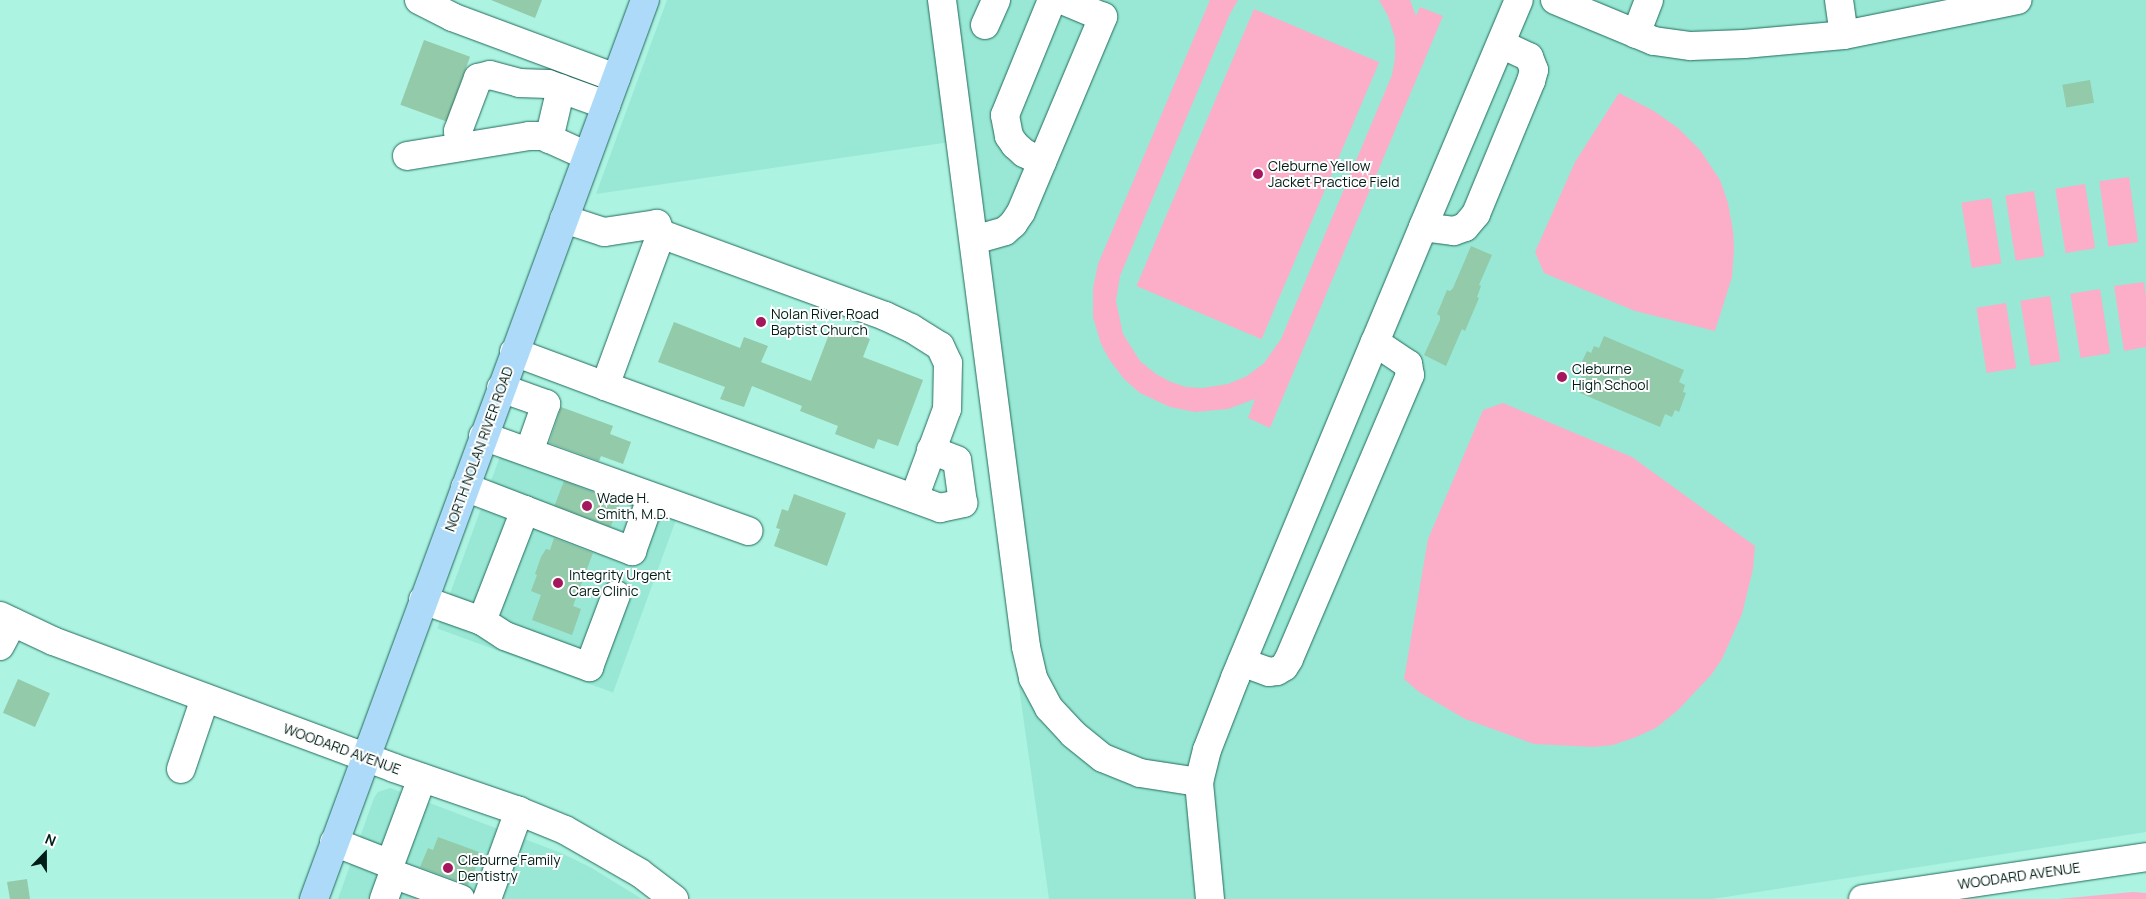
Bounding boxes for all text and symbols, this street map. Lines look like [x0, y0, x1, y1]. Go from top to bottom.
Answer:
place label: Cleburne Yellow Jacket Practice Field [1268, 158, 1400, 190]
marker: Cleburne Yellow Jacket Practice Field [1252, 168, 1264, 180]
place label: Nolan River Road Baptist Church [771, 306, 879, 338]
marker: Nolan River Road Baptist Church [755, 316, 767, 328]
place label: Cleburne High School [1572, 361, 1649, 394]
street label: NORTH NOLAN RIVER ROAD [441, 364, 517, 534]
marker: Cleburne High School [1556, 371, 1568, 383]
place label: Wade H. Smith, M.D. [597, 490, 669, 522]
marker: Wade H. Smith, M.D. [581, 500, 593, 512]
place label: Integrity Urgent Care Clinic [569, 567, 671, 600]
marker: Integrity Urgent Care Clinic [551, 576, 565, 590]
street label: WOODARD AVENUE [281, 720, 403, 778]
north arrow [20, 829, 70, 879]
text: N [43, 829, 59, 850]
place label: Cleburne Family Dentistry [458, 852, 561, 884]
street label: WOODARD AVENUE [1957, 859, 2081, 893]
marker: Cleburne Family Dentistry [442, 862, 454, 874]

